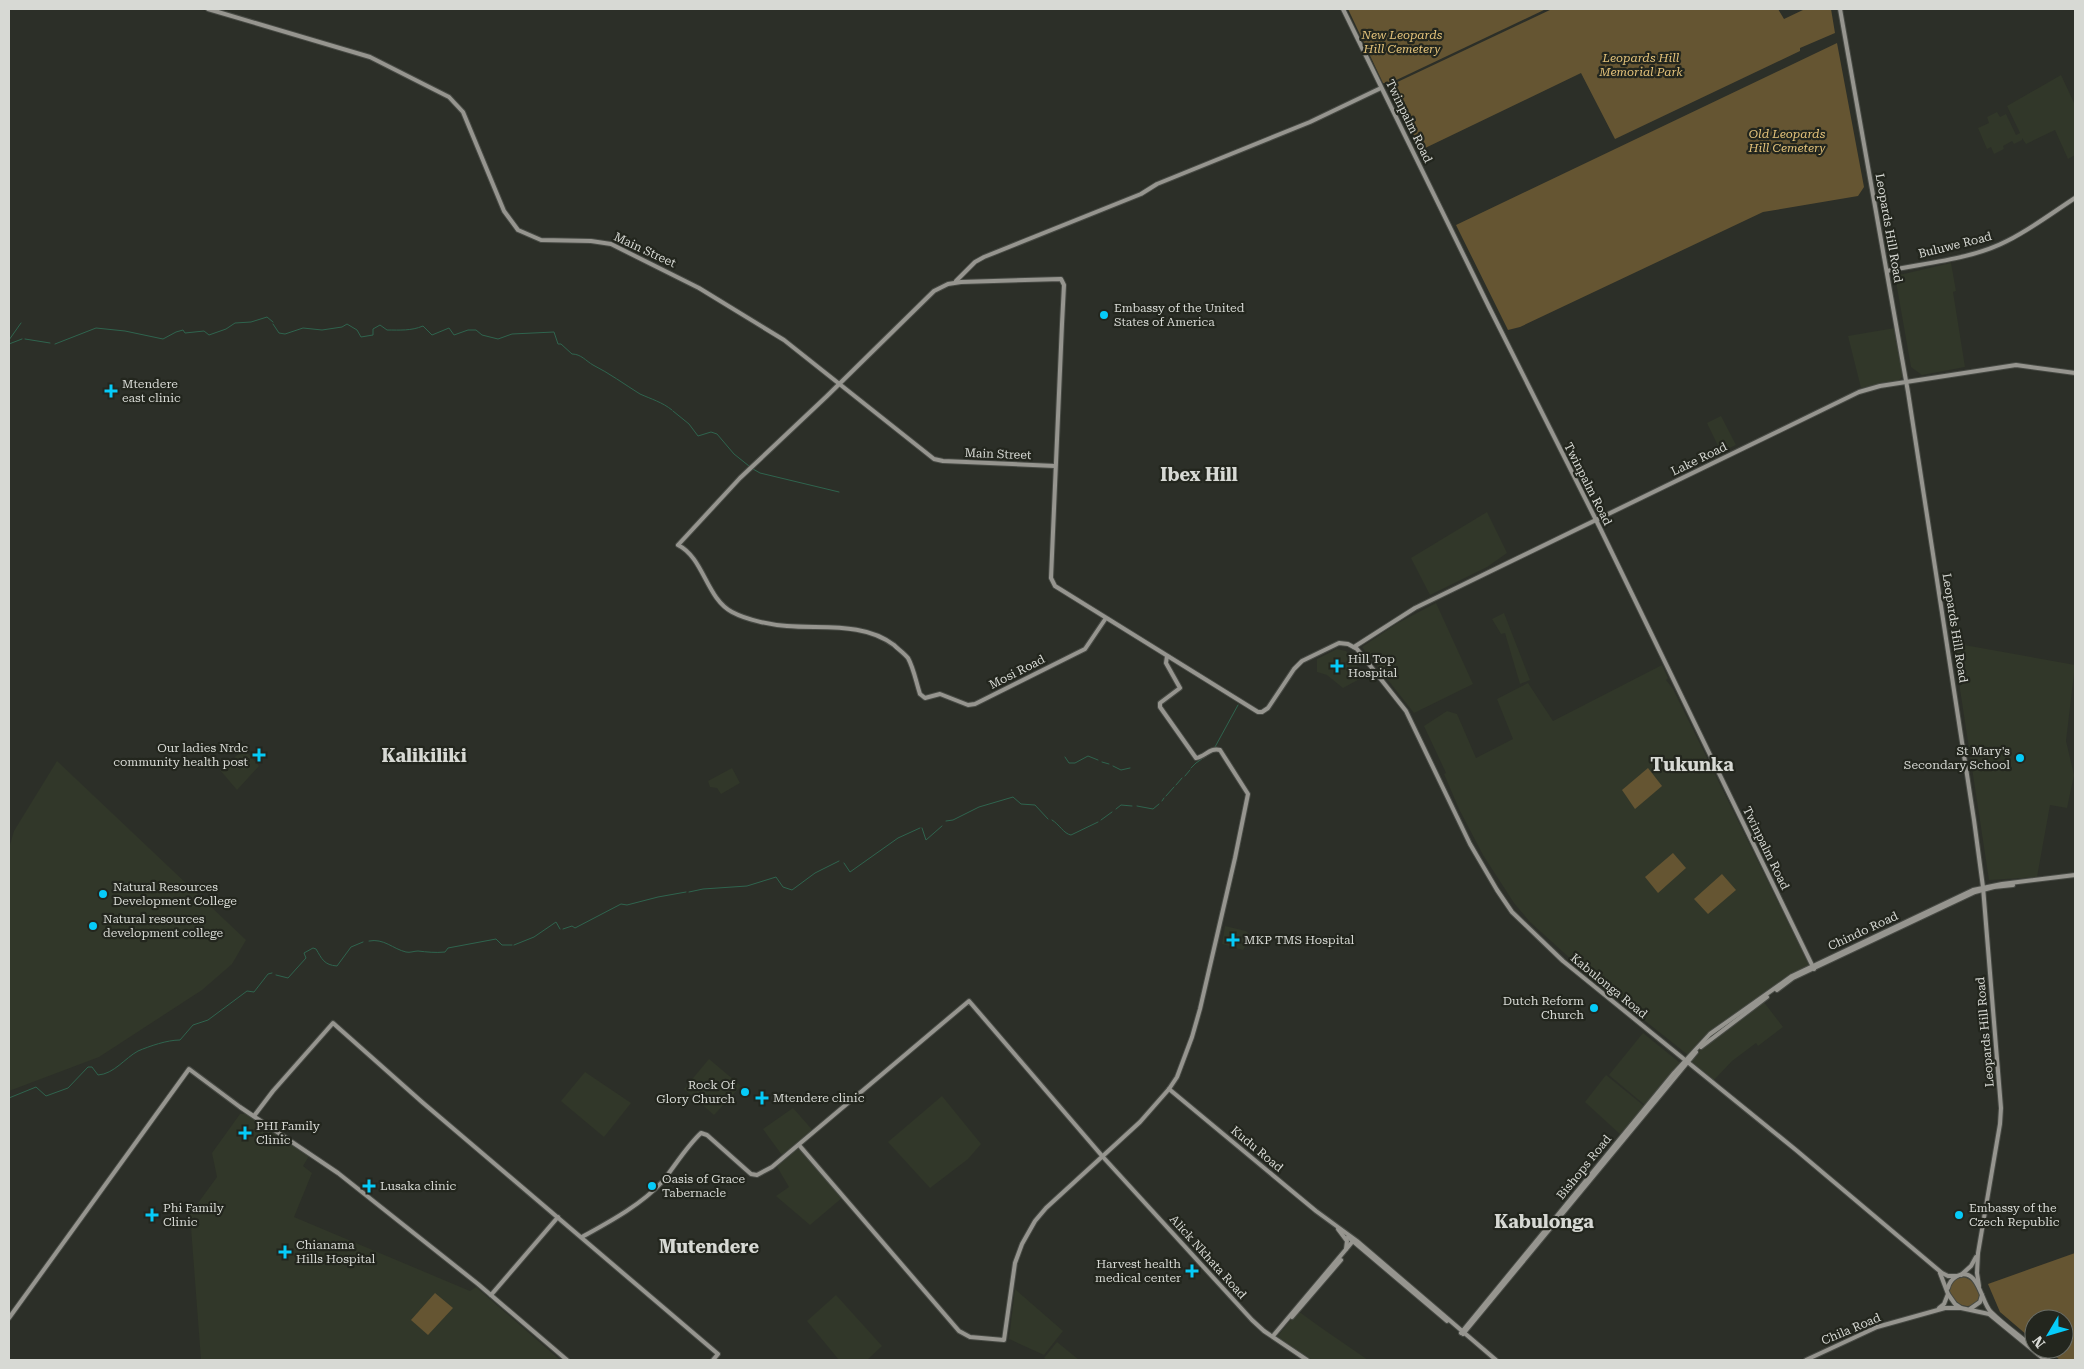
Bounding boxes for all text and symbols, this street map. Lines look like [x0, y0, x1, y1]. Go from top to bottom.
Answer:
park label: New Leopards Hill Cemetery [1361, 28, 1443, 56]
park label: Leopards Hill Memorial Park [1598, 51, 1683, 79]
street label: Twinpalm Road [1383, 77, 1435, 165]
park label: Old Leopards Hill Cemetery [1748, 127, 1826, 155]
street label: Leopards Hill Road [1872, 172, 1906, 284]
street label: Buluwe Road [1917, 229, 1994, 261]
street label: Main Street [612, 230, 679, 271]
place label: Embassy of the United States of America [1114, 301, 1245, 329]
marker: Embassy of the United States of America [1098, 309, 1110, 321]
place label: Mtendere east clinic [122, 377, 181, 405]
marker: Mtendere east clinic [104, 384, 118, 398]
street label: Lake Road [1669, 439, 1729, 479]
street label: Twinpalm Road [1561, 440, 1615, 528]
street label: Main Street [964, 446, 1032, 462]
district label: Ibex Hill [1160, 464, 1238, 485]
street label: Leopards Hill Road [1939, 572, 1971, 684]
street label: Mosi Road [987, 652, 1048, 692]
place label: Hill Top Hospital [1348, 652, 1397, 680]
marker: Hill Top Hospital [1330, 659, 1344, 673]
place label: Our ladies Nrdc community health post [113, 741, 249, 769]
place label: St Mary's Secondary School [1904, 744, 2010, 772]
district label: Kalikiliki [381, 745, 467, 766]
marker: Our ladies Nrdc community health post [252, 748, 266, 762]
marker: St Mary's Secondary School [2014, 752, 2026, 764]
district label: Tukunka [1650, 754, 1734, 775]
street label: Twinpalm Road [1740, 804, 1792, 892]
place label: Natural Resources Development College [113, 880, 237, 908]
marker: Natural Resources Development College [97, 888, 109, 900]
street label: Chindo Road [1826, 909, 1900, 953]
place label: Natural resources development college [103, 912, 224, 940]
marker: Natural resources development college [87, 920, 99, 932]
marker: MKP TMS Hospital [1226, 933, 1240, 947]
place label: MKP TMS Hospital [1244, 933, 1354, 947]
street label: Kabulonga Road [1568, 951, 1650, 1021]
street label: Leopards Hill Road [1973, 976, 1997, 1088]
place label: Dutch Reform Church [1503, 994, 1584, 1022]
marker: Dutch Reform Church [1588, 1002, 1600, 1014]
place label: Rock Of Glory Church [656, 1078, 735, 1106]
marker: Rock Of Glory Church [739, 1086, 751, 1098]
marker: Mtendere clinic [755, 1091, 769, 1105]
place label: Mtendere clinic [773, 1091, 865, 1105]
place label: PHI Family Clinic [256, 1119, 321, 1147]
street label: Kudu Road [1228, 1123, 1286, 1175]
marker: PHI Family Clinic [238, 1126, 252, 1140]
street label: Bishops Road [1554, 1132, 1614, 1202]
place label: Oasis of Grace Tabernacle [662, 1172, 746, 1200]
marker: Lusaka clinic [362, 1179, 376, 1193]
place label: Lusaka clinic [380, 1179, 457, 1193]
marker: Oasis of Grace Tabernacle [646, 1180, 658, 1192]
place label: Phi Family Clinic [163, 1201, 225, 1229]
place label: Embassy of the Czech Republic [1969, 1201, 2060, 1229]
marker: Phi Family Clinic [145, 1208, 159, 1222]
marker: Embassy of the Czech Republic [1953, 1209, 1965, 1221]
district label: Kabulonga [1494, 1211, 1594, 1232]
street label: Alick Nkhata Road [1167, 1212, 1250, 1302]
district label: Mutendere [659, 1236, 759, 1257]
place label: Chianama Hills Hospital [296, 1238, 375, 1266]
marker: Chianama Hills Hospital [278, 1245, 292, 1259]
place label: Harvest health medical center [1095, 1257, 1181, 1285]
marker: Harvest health medical center [1185, 1264, 1199, 1278]
north arrow [2024, 1309, 2074, 1359]
street label: Chila Road [1819, 1310, 1883, 1348]
text: N [2029, 1333, 2048, 1351]

